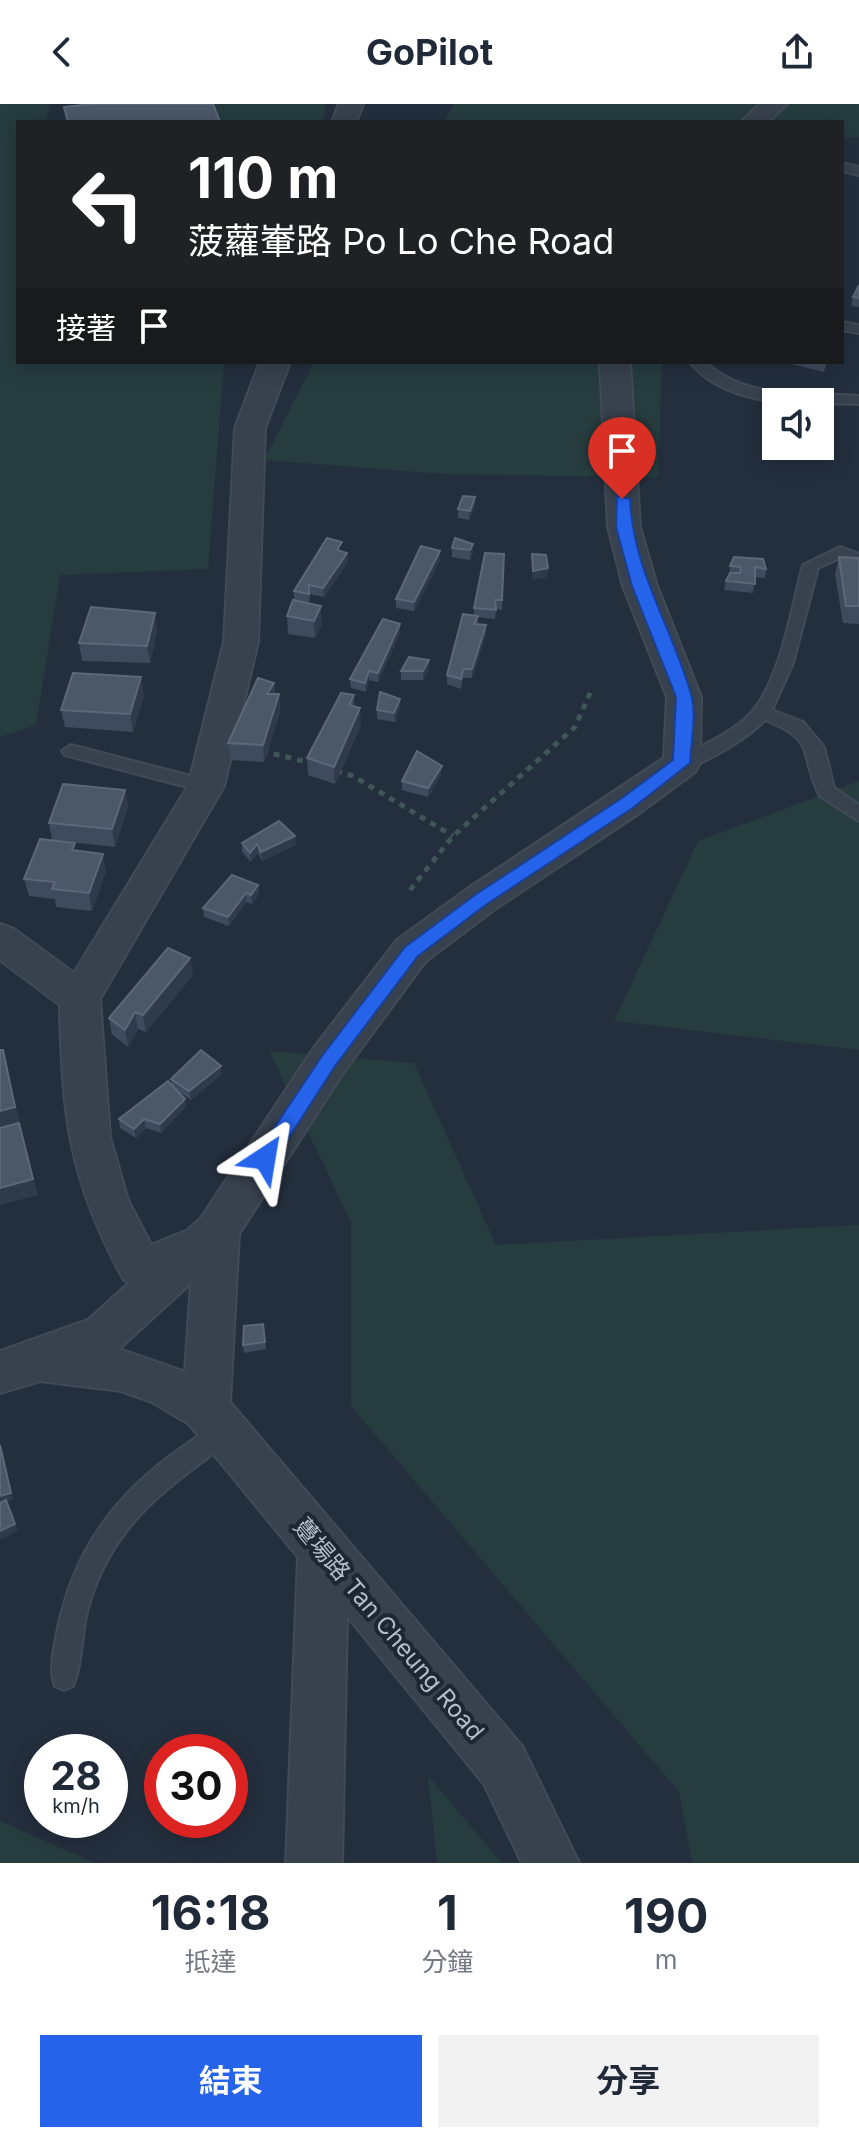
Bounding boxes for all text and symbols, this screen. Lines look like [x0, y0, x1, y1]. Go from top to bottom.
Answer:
icon: back [40, 30, 84, 74]
text: GoPilot [366, 30, 493, 74]
icon: share [775, 30, 819, 74]
text: 110 m [188, 144, 338, 212]
icon: left [56, 152, 160, 256]
text: 菠蘿輋路 Po Lo Che Road [188, 219, 614, 263]
icon: arrive [132, 304, 176, 348]
text: 接著 [56, 310, 116, 346]
map controls [762, 388, 834, 460]
button: sound [762, 388, 834, 460]
pin [588, 417, 656, 499]
icon: arrive [600, 429, 644, 473]
position arrow [223, 1116, 307, 1200]
street label: 躉場路 Tan Cheung Road [288, 1512, 490, 1746]
speed limit sign: 30 [144, 1734, 248, 1838]
text: 28 [50, 1751, 102, 1800]
text: km/h [52, 1794, 100, 1818]
text: 16:18 [151, 1883, 271, 1942]
text: 1 [437, 1883, 458, 1942]
text: 190 [624, 1886, 708, 1945]
text: m [655, 1944, 678, 1975]
text: 抵達 [185, 1946, 237, 1977]
text: 分鐘 [421, 1946, 473, 1977]
button: 結束 [40, 2035, 422, 2127]
button: 分享 [438, 2035, 819, 2127]

